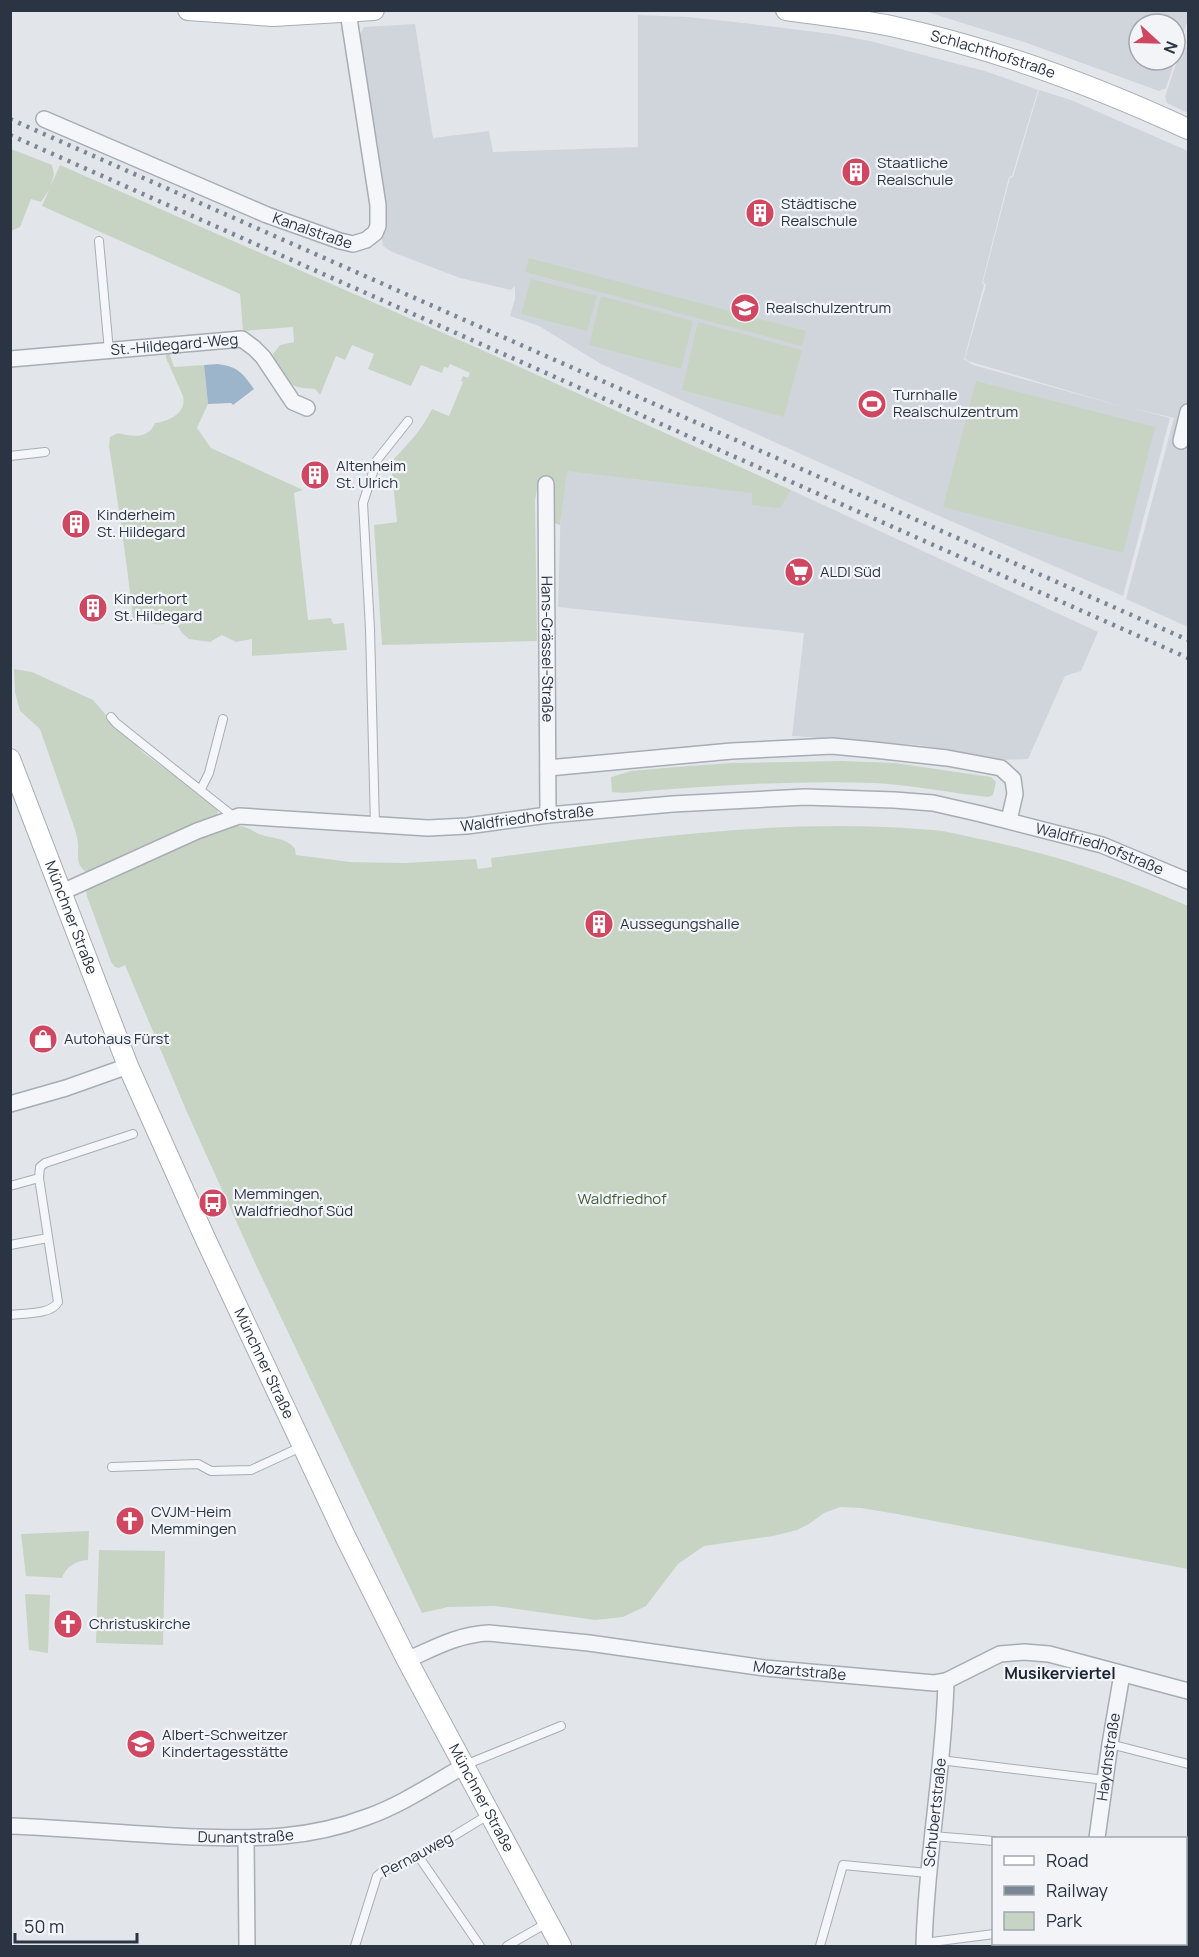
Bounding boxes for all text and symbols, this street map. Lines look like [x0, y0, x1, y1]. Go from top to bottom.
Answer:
north arrow [1127, 12, 1187, 72]
street label: Schlachthofstraße [928, 25, 1059, 83]
text: N [1159, 38, 1183, 57]
place label: Staatliche Realschule [877, 152, 953, 190]
building icon: Staatliche Realschule [840, 156, 872, 188]
place label: Städtische Realschule [781, 193, 857, 231]
building icon: Städtische Realschule [744, 197, 776, 229]
street label: Kanalstraße [270, 207, 355, 254]
school or university icon: Realschulzentrum [729, 292, 761, 324]
place label: Realschulzentrum [766, 297, 891, 318]
street label: St.-Hildegard-Weg [110, 328, 239, 360]
place label: Turnhalle Realschulzentrum [893, 384, 1018, 422]
sports icon: Turnhalle Realschulzentrum [856, 388, 888, 420]
place label: Altenheim St. Ulrich [336, 455, 406, 493]
building icon: Altenheim St. Ulrich [299, 459, 331, 491]
place label: Kinderheim St. Hildegard [97, 504, 185, 542]
building icon: Kinderheim St. Hildegard [60, 508, 92, 540]
supermarket icon: ALDI Süd [783, 556, 815, 588]
place label: ALDI Süd [820, 561, 881, 582]
street label: Hans-Grässel-Straße [537, 576, 558, 723]
place label: Kinderhort St. Hildegard [114, 588, 202, 626]
building icon: Kinderhort St. Hildegard [77, 592, 109, 624]
street label: Waldfriedhofstraße [459, 800, 595, 837]
street label: Waldfriedhofstraße [1033, 817, 1167, 880]
street label: Münchner Straße [40, 858, 103, 978]
building icon: Aussegungshalle [583, 908, 615, 940]
place label: Aussegungshalle [620, 913, 740, 934]
shop icon: Autohaus Fürst [27, 1023, 59, 1055]
place label: Autohaus Fürst [64, 1028, 169, 1049]
place label: Memmingen, Waldfriedhof Süd [234, 1183, 353, 1221]
bus stop icon: Memmingen, Waldfriedhof Süd [197, 1187, 229, 1219]
park label: Waldfriedhof [577, 1188, 667, 1209]
street label: Münchner Straße [229, 1304, 300, 1422]
place label: CVJM-Heim Memmingen [151, 1501, 236, 1539]
church icon: CVJM-Heim Memmingen [114, 1505, 146, 1537]
church icon: Christuskirche [52, 1608, 84, 1640]
place label: Christuskirche [89, 1613, 191, 1634]
street label: Mozartstraße [752, 1655, 847, 1685]
district label: Musikerviertel [1004, 1662, 1116, 1684]
street label: Haydnstraße [1091, 1711, 1125, 1802]
place label: Albert-Schweitzer Kindertagesstätte [162, 1724, 289, 1762]
school or university icon: Albert-Schweitzer Kindertagesstätte [125, 1728, 157, 1760]
street label: Münchner Straße [444, 1740, 520, 1856]
street label: Schubertstraße [918, 1757, 951, 1868]
street label: Dunantstraße [197, 1824, 295, 1848]
street label: Pernauweg [377, 1827, 456, 1882]
legend [992, 1837, 1187, 1945]
text: Road [1046, 1848, 1089, 1872]
text: Railway [1046, 1878, 1108, 1902]
scale bar [15, 1906, 136, 1944]
text: Park [1046, 1908, 1083, 1932]
text: 50 m [24, 1914, 64, 1938]

